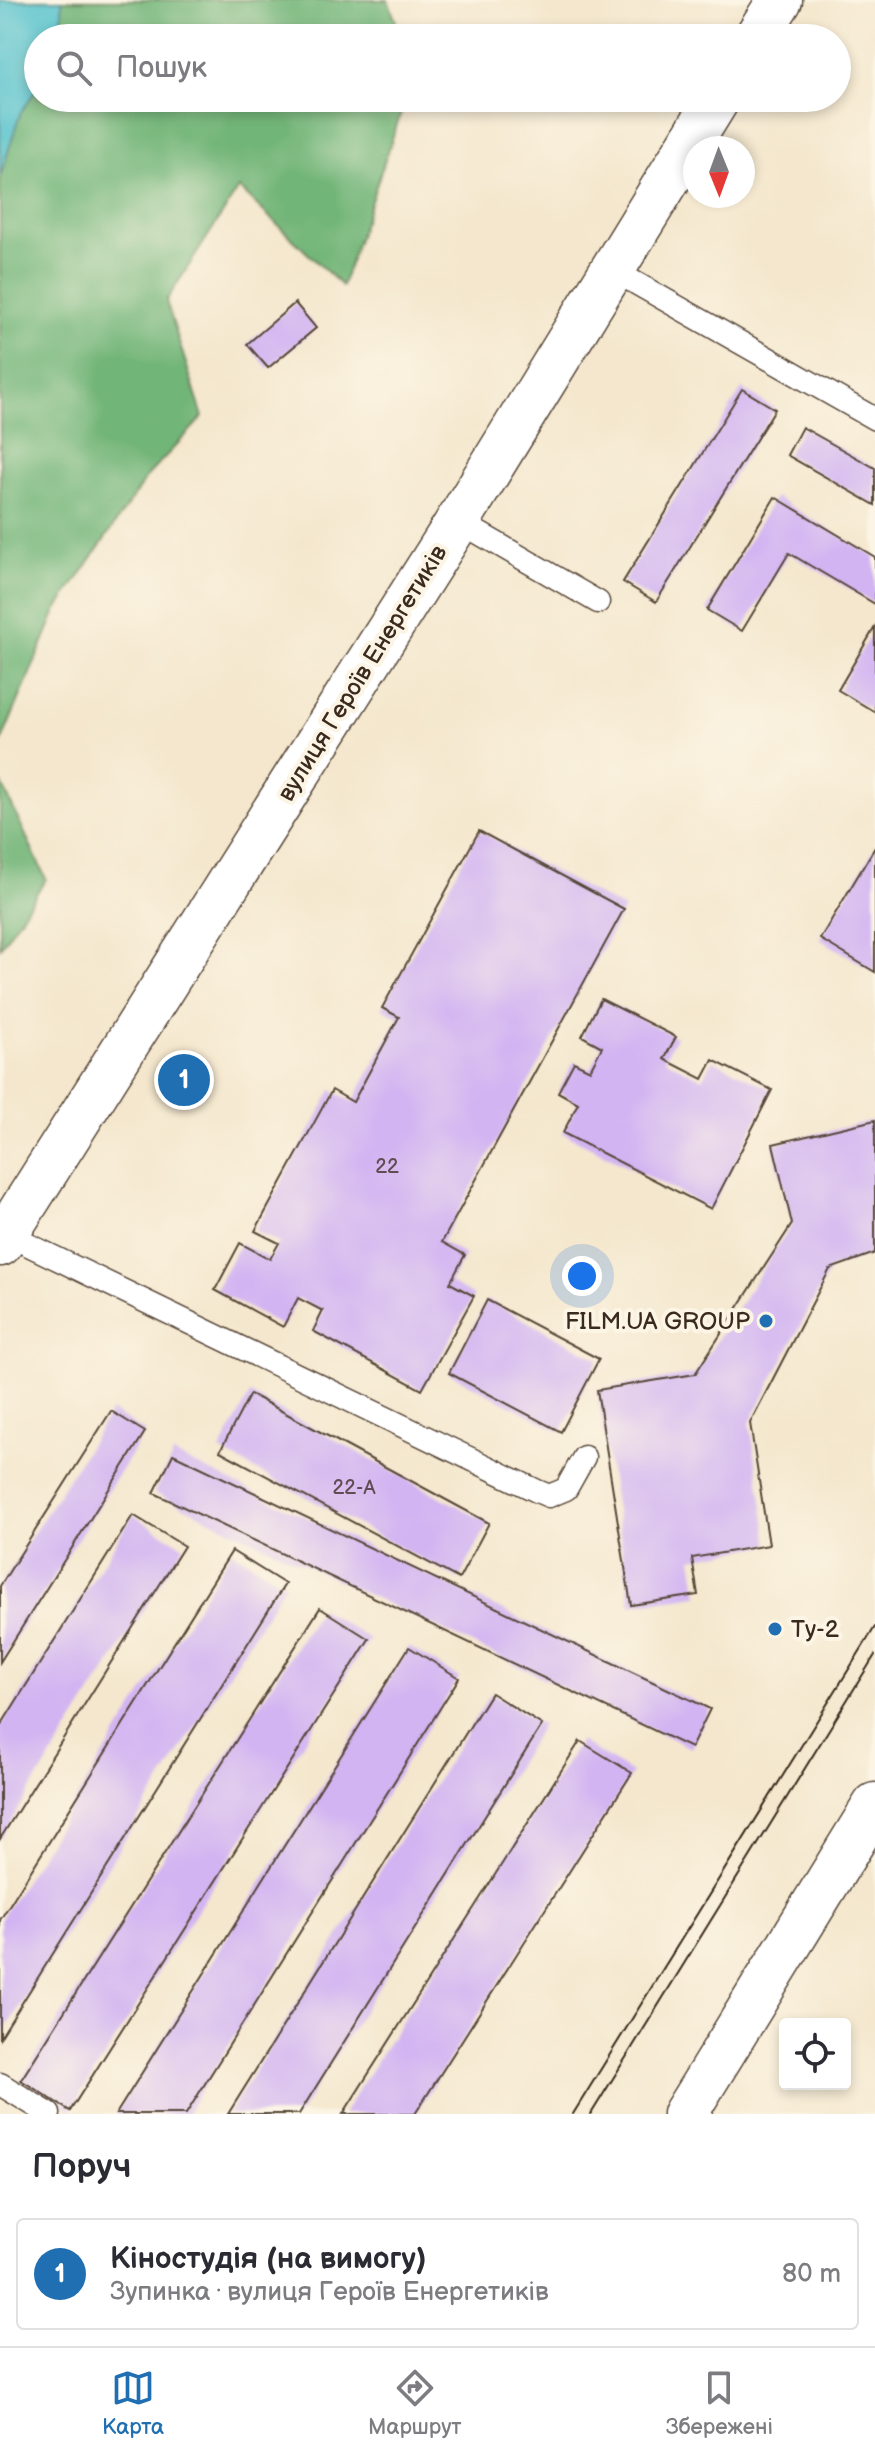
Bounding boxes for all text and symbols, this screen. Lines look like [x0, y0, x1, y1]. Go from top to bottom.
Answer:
search box [24, 24, 851, 112]
icon: search [52, 46, 96, 90]
text: Пошук [116, 50, 207, 86]
north arrow [683, 136, 755, 208]
street label: вулиця Героїв Енергетиків [272, 539, 454, 807]
pin: 1 [158, 1050, 210, 1110]
house number: 22 [375, 1155, 399, 1179]
your location [562, 1256, 602, 1296]
place label: FILM.UA GROUP [565, 1307, 750, 1336]
marker: FILM.UA GROUP [757, 1312, 775, 1330]
house number: 22-А [332, 1476, 376, 1500]
place label: Ту-2 [791, 1615, 839, 1644]
marker: Ту-2 [766, 1620, 784, 1638]
map controls [779, 2018, 851, 2090]
button: locate [779, 2018, 851, 2090]
text: Поруч [32, 2146, 131, 2187]
text: Кіностудія (на вимогу) [110, 2241, 426, 2277]
text: 1 [55, 2259, 65, 2290]
text: 80 m [782, 2259, 841, 2290]
text: Зупинка · вулиця Героїв Енергетиків [110, 2277, 549, 2308]
tab: Карта [102, 2366, 164, 2441]
tab: Маршрут [368, 2366, 462, 2441]
tab: Збережені [666, 2366, 773, 2441]

